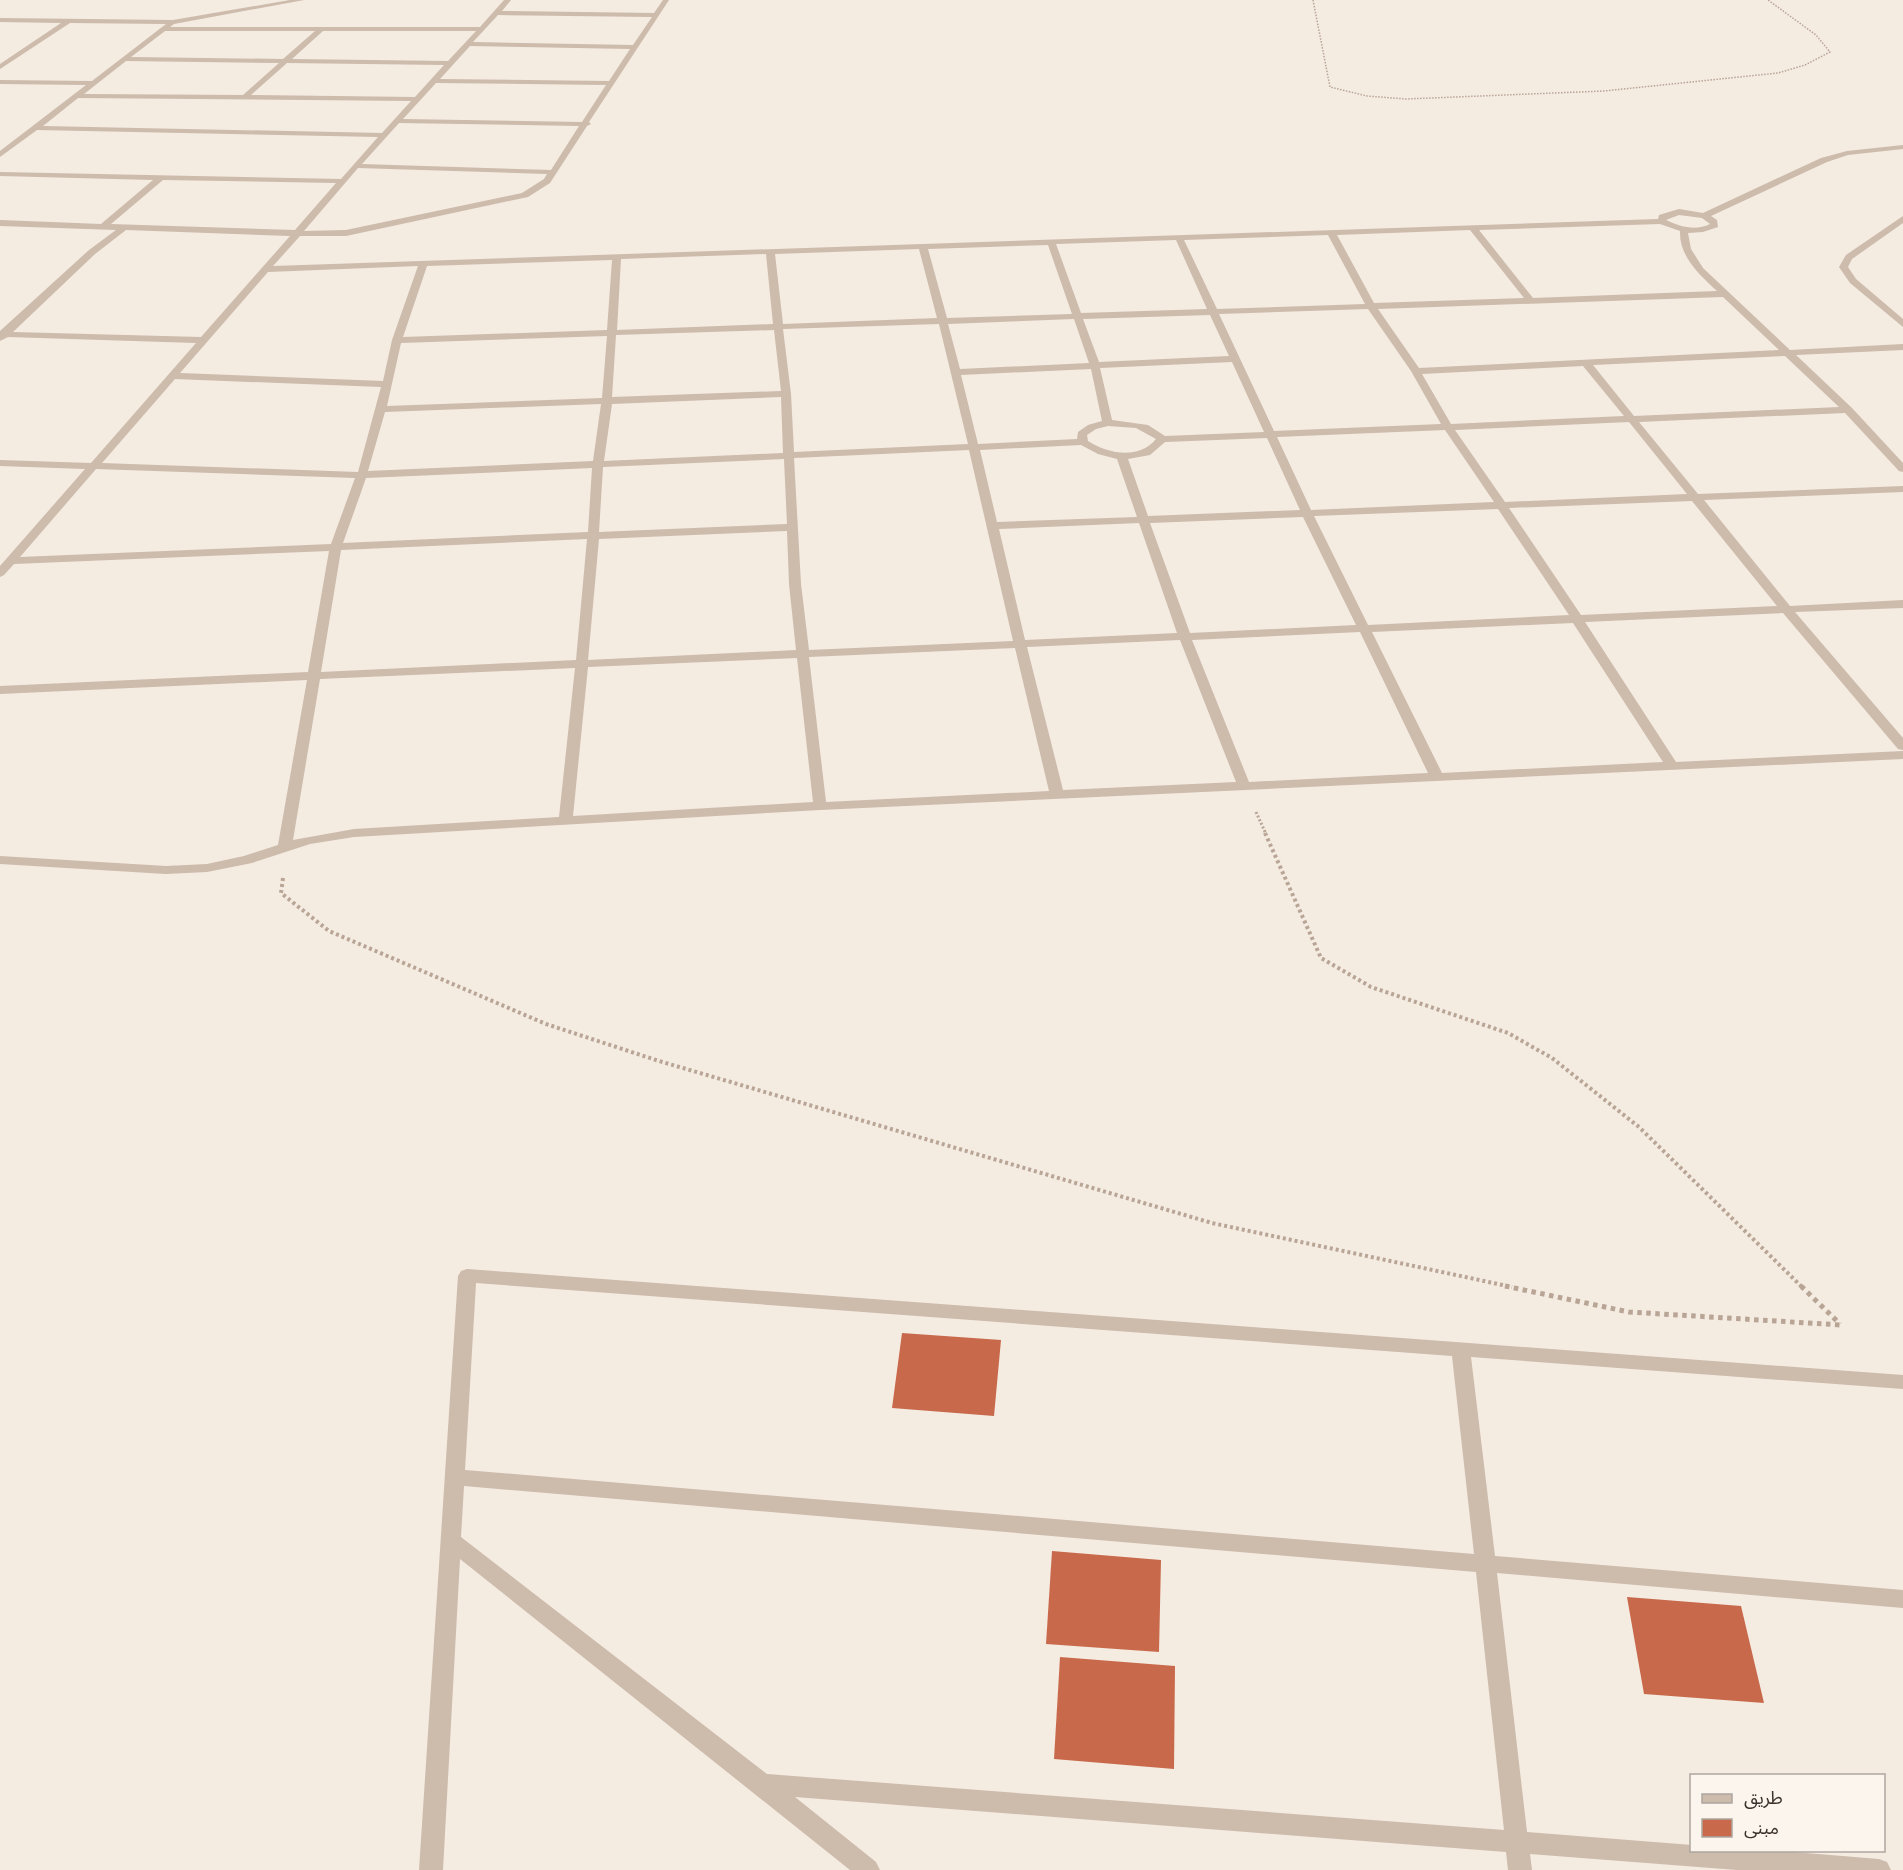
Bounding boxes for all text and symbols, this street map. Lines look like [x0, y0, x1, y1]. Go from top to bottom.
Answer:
legend [1690, 1774, 1885, 1852]
text: طريق [1744, 1787, 1783, 1809]
text: مبنى [1744, 1817, 1779, 1839]

